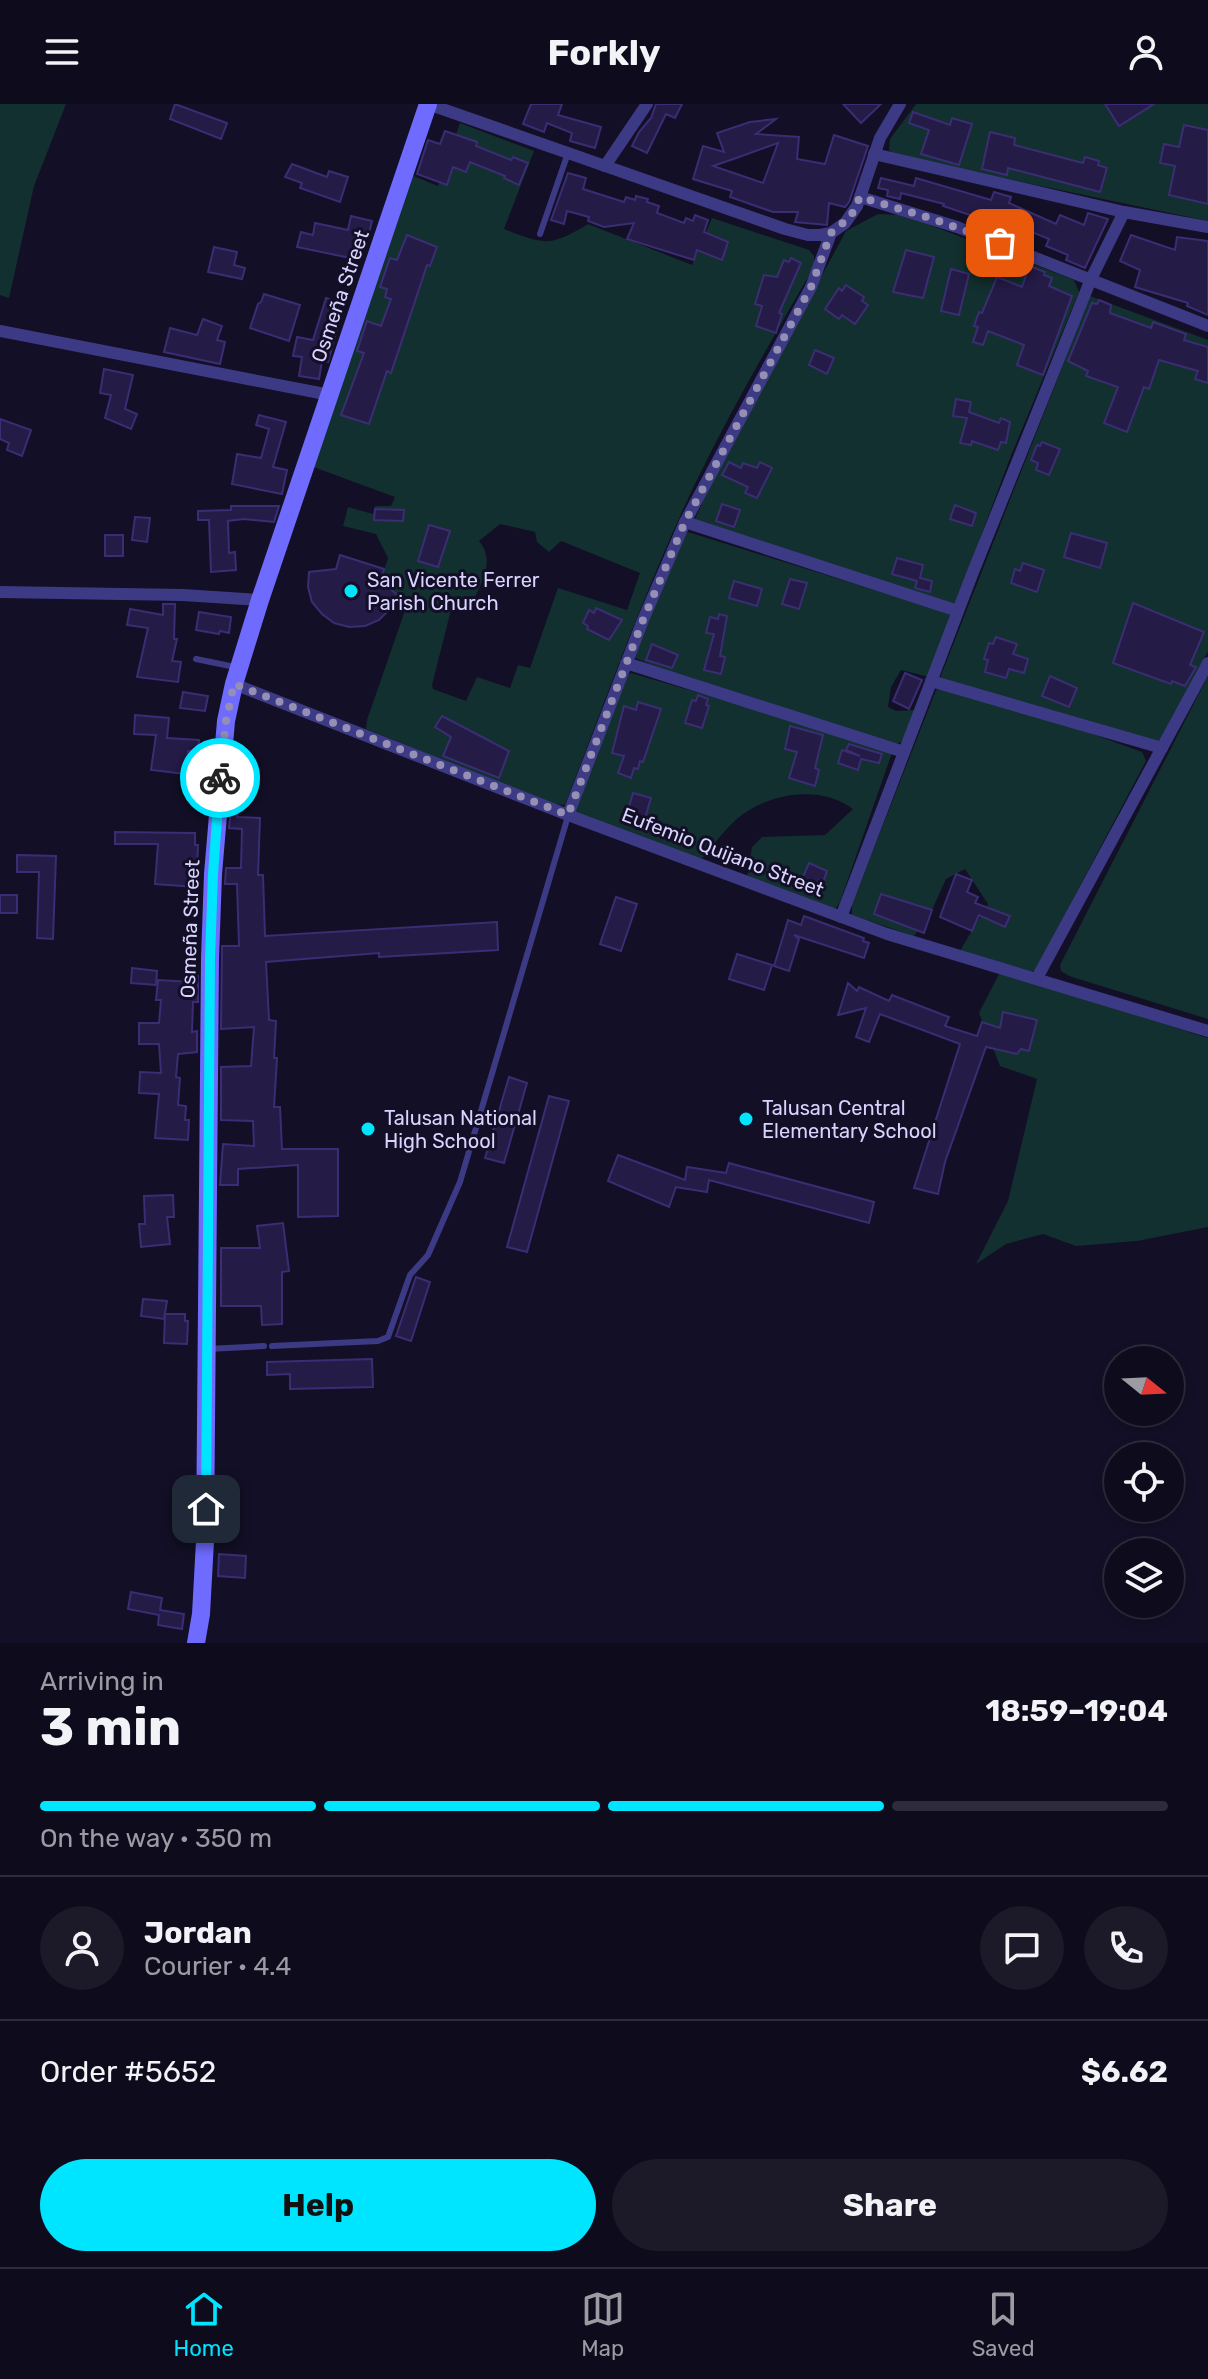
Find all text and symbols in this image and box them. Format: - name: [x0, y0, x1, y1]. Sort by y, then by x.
- icon: menu: [40, 30, 84, 74]
- icon: person: [1124, 30, 1168, 74]
- text: Forkly: [547, 31, 661, 74]
- pin: [966, 209, 1034, 277]
- icon: bag: [978, 221, 1022, 265]
- street label: Osmeña Street: [306, 226, 374, 365]
- place label: San Vicente Ferrer Parish Church: [367, 568, 540, 615]
- marker: San Vicente Ferrer Parish Church: [342, 582, 360, 600]
- courier: [180, 738, 260, 818]
- icon: bike: [198, 756, 242, 800]
- street label: Eufemio Quijano Street: [619, 802, 828, 902]
- street label: Osmeña Street: [176, 859, 204, 999]
- place label: Talusan Central Elementary School: [762, 1096, 937, 1143]
- place label: Talusan National High School: [384, 1106, 537, 1153]
- marker: Talusan Central Elementary School: [737, 1110, 755, 1128]
- marker: Talusan National High School: [359, 1120, 377, 1138]
- north arrow: [1104, 1346, 1184, 1426]
- map controls: [1104, 1346, 1184, 1618]
- button: locate: [1104, 1442, 1184, 1522]
- pin: [172, 1475, 240, 1543]
- icon: home: [184, 1487, 228, 1531]
- button: layers: [1104, 1538, 1184, 1618]
- text: Arriving in: [40, 1666, 164, 1697]
- text: 18:59–19:04: [986, 1693, 1168, 1729]
- text: 3 min: [40, 1696, 181, 1758]
- text: On the way · 350 m: [40, 1823, 272, 1854]
- button: person: [40, 1906, 124, 1990]
- button: chat: [980, 1906, 1064, 1990]
- button: phone: [1084, 1906, 1168, 1990]
- text: Jordan: [144, 1915, 252, 1951]
- text: Courier · 4.4: [144, 1951, 291, 1982]
- text: Order #5652: [40, 2054, 216, 2090]
- text: $6.62: [1081, 2054, 1168, 2090]
- button: Help: [40, 2159, 596, 2251]
- button: Share: [612, 2159, 1168, 2251]
- tab: Home: [173, 2287, 234, 2362]
- tab: Map: [581, 2287, 625, 2362]
- tab: Saved: [972, 2287, 1034, 2362]

